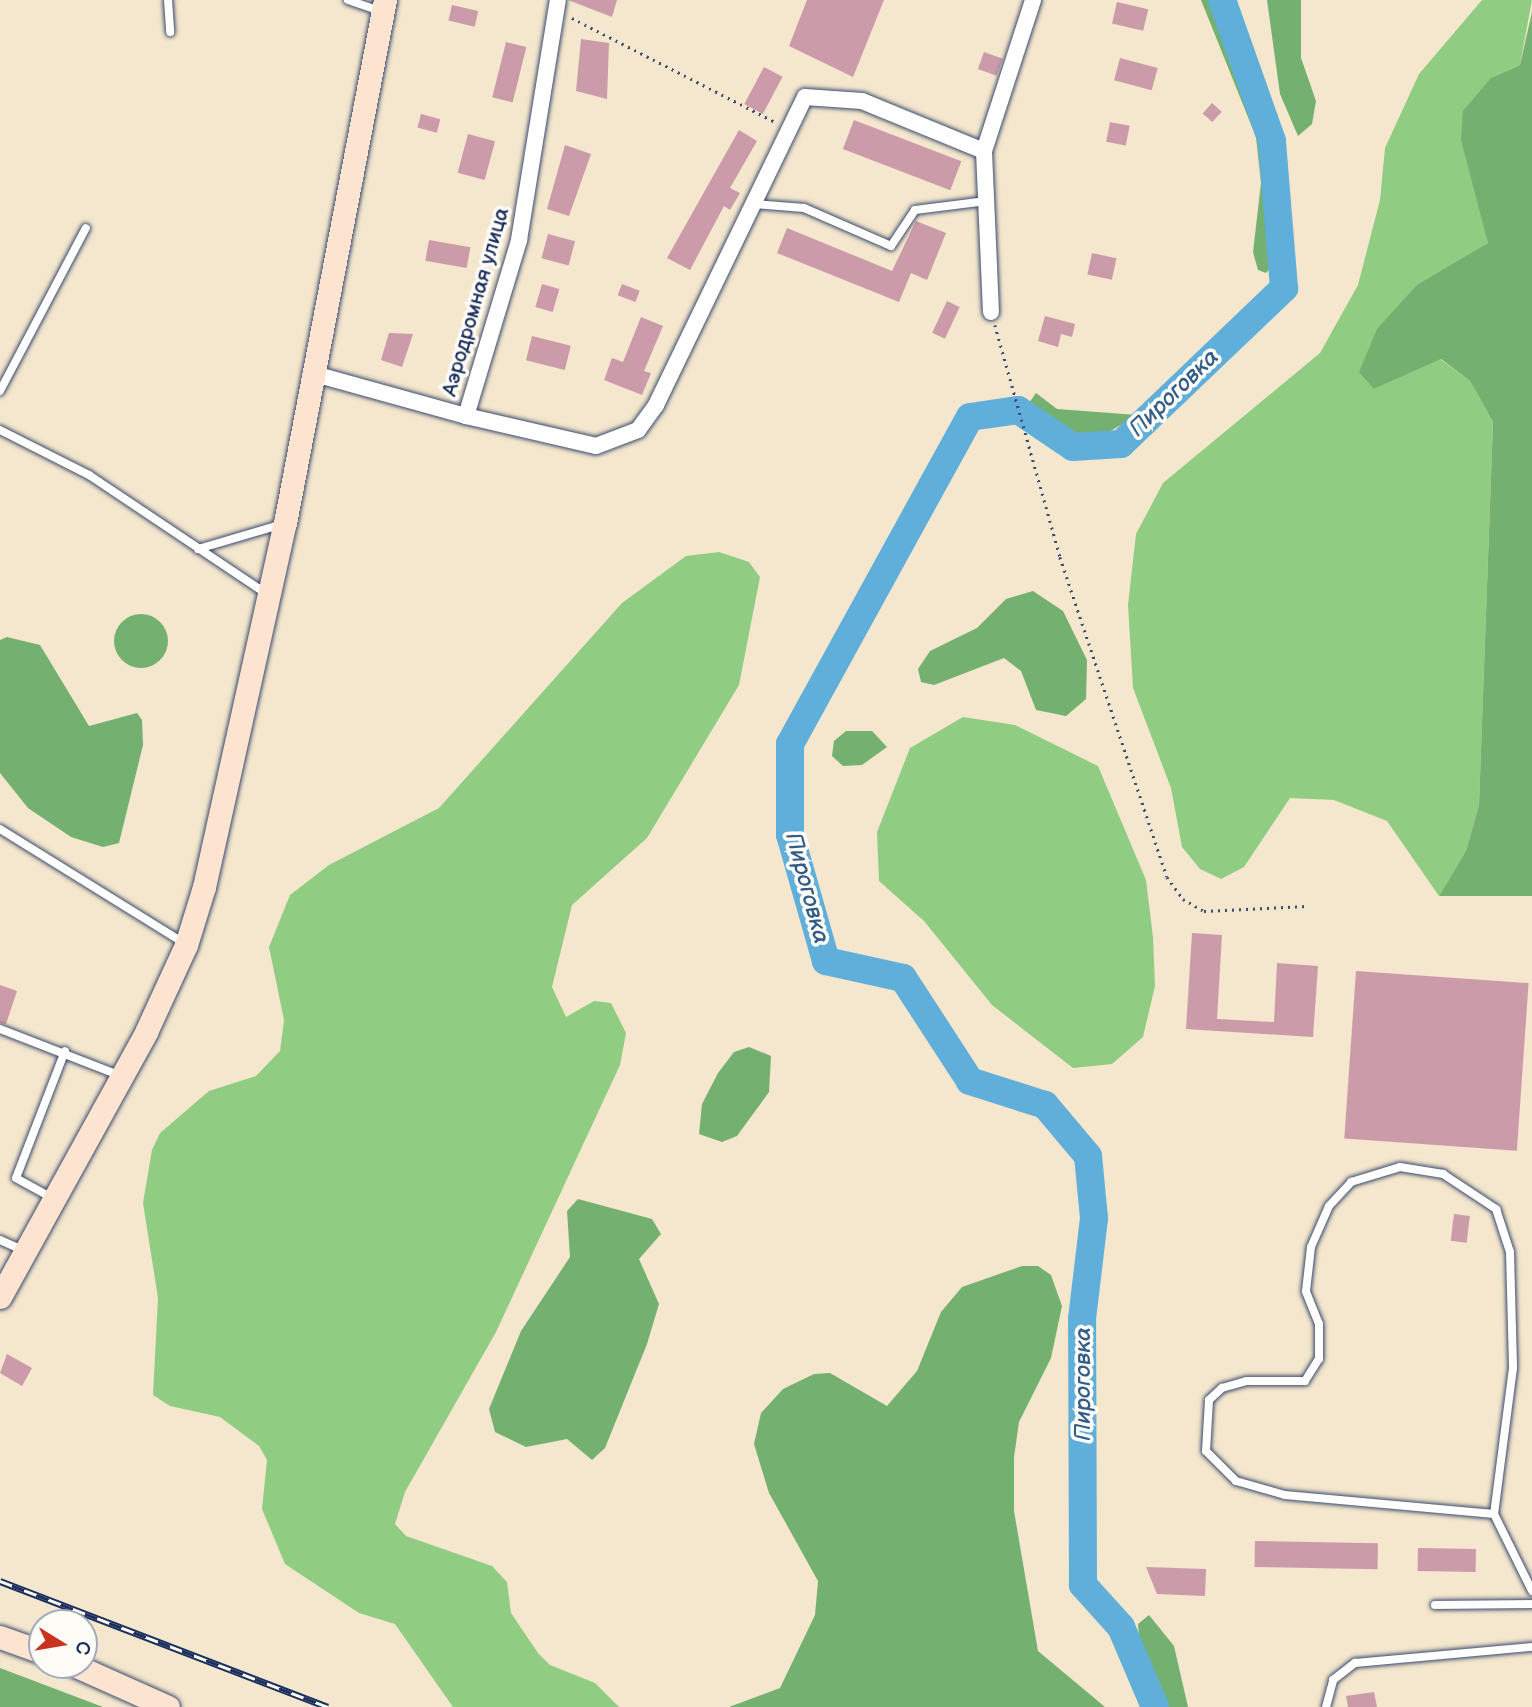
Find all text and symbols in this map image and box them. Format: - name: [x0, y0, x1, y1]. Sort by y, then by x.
- street label: Аэродромная улица: [437, 205, 515, 399]
- water label: Пироговка: [1123, 343, 1225, 443]
- water label: Пироговка: [779, 829, 835, 947]
- water label: Пироговка: [1069, 1327, 1097, 1441]
- north arrow: [28, 1609, 98, 1679]
- text: С: [70, 1639, 95, 1656]

